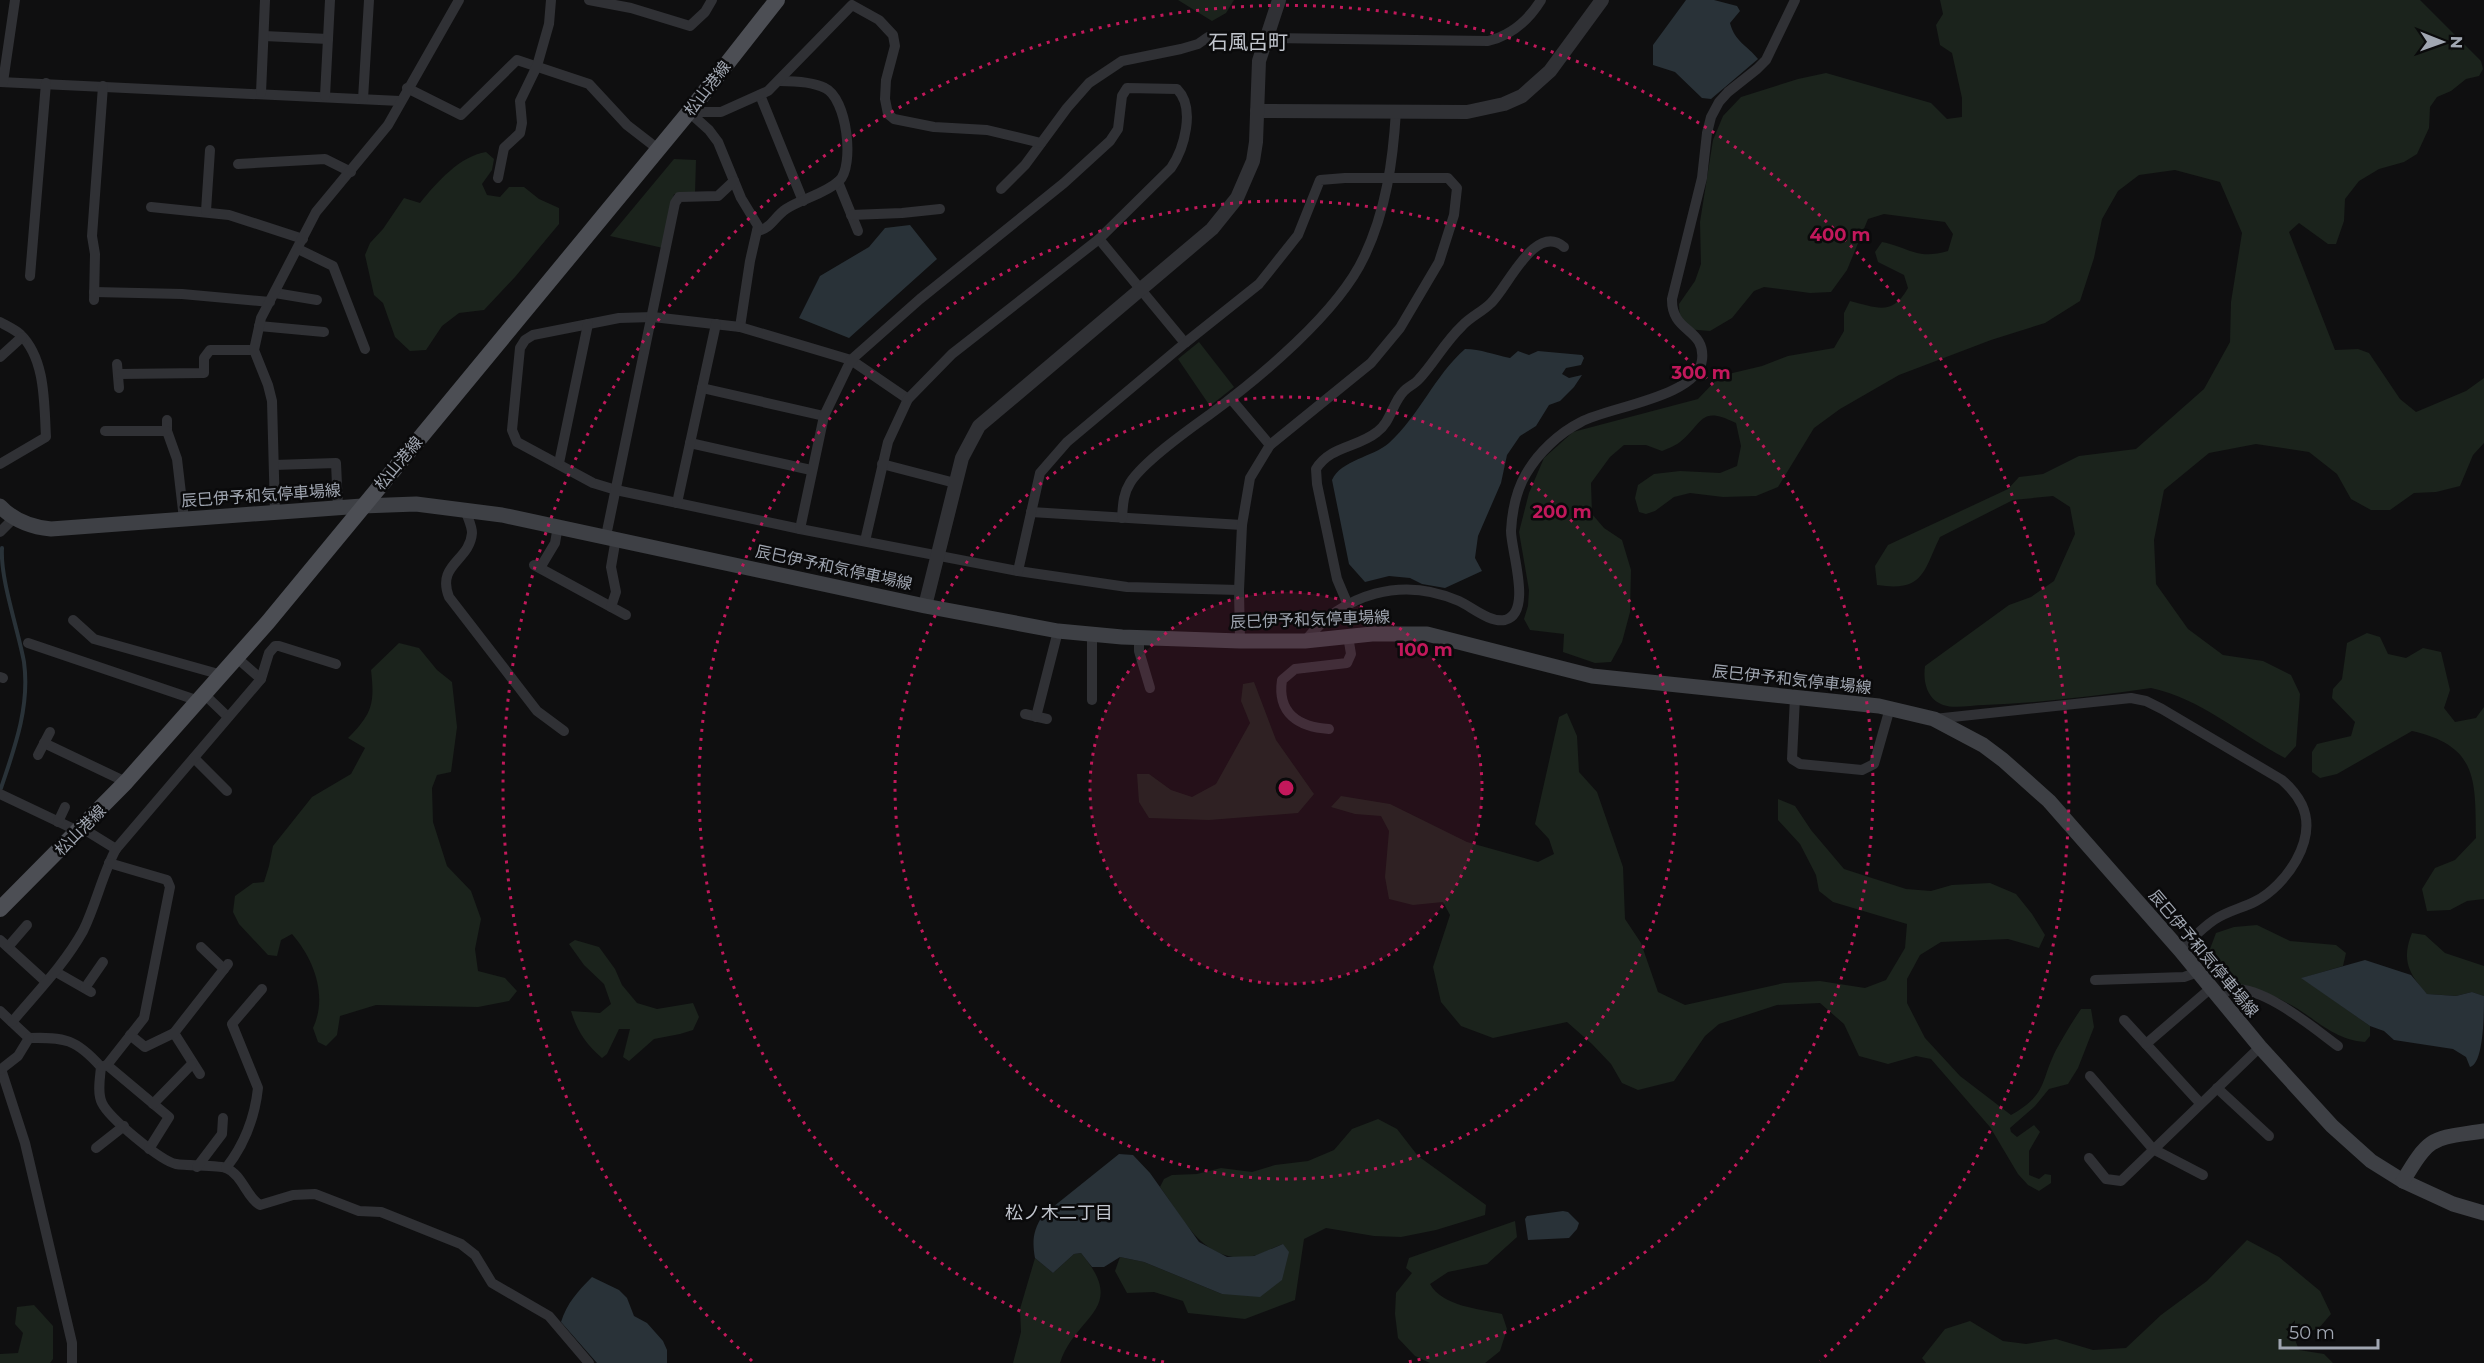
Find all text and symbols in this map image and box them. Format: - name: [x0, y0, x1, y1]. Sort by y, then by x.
- north arrow: [2412, 12, 2472, 72]
- district label: 石風呂町: [1208, 30, 1288, 54]
- text: N: [2447, 36, 2466, 49]
- street label: 松山港線: [680, 57, 735, 119]
- text: 400 m: [1810, 224, 1870, 246]
- text: 300 m: [1670, 362, 1731, 384]
- street label: 松山港線: [371, 433, 426, 494]
- street label: 辰巳伊予和気停車場線: [181, 480, 342, 511]
- text: 200 m: [1532, 501, 1592, 523]
- street label: 辰巳伊予和気停車場線: [754, 542, 914, 593]
- street label: 辰巳伊予和気停車場線: [1230, 607, 1390, 632]
- text: 100 m: [1397, 639, 1453, 661]
- street label: 辰巳伊予和気停車場線: [1711, 662, 1873, 697]
- centre of rings: [1276, 778, 1296, 798]
- street label: 松山港線: [51, 801, 110, 860]
- street label: 辰巳伊予和気停車場線: [2145, 886, 2262, 1021]
- district label: 松ノ木二丁目: [1005, 1202, 1113, 1224]
- scale bar: [2280, 1312, 2378, 1350]
- text: 50 m: [2289, 1322, 2335, 1344]

